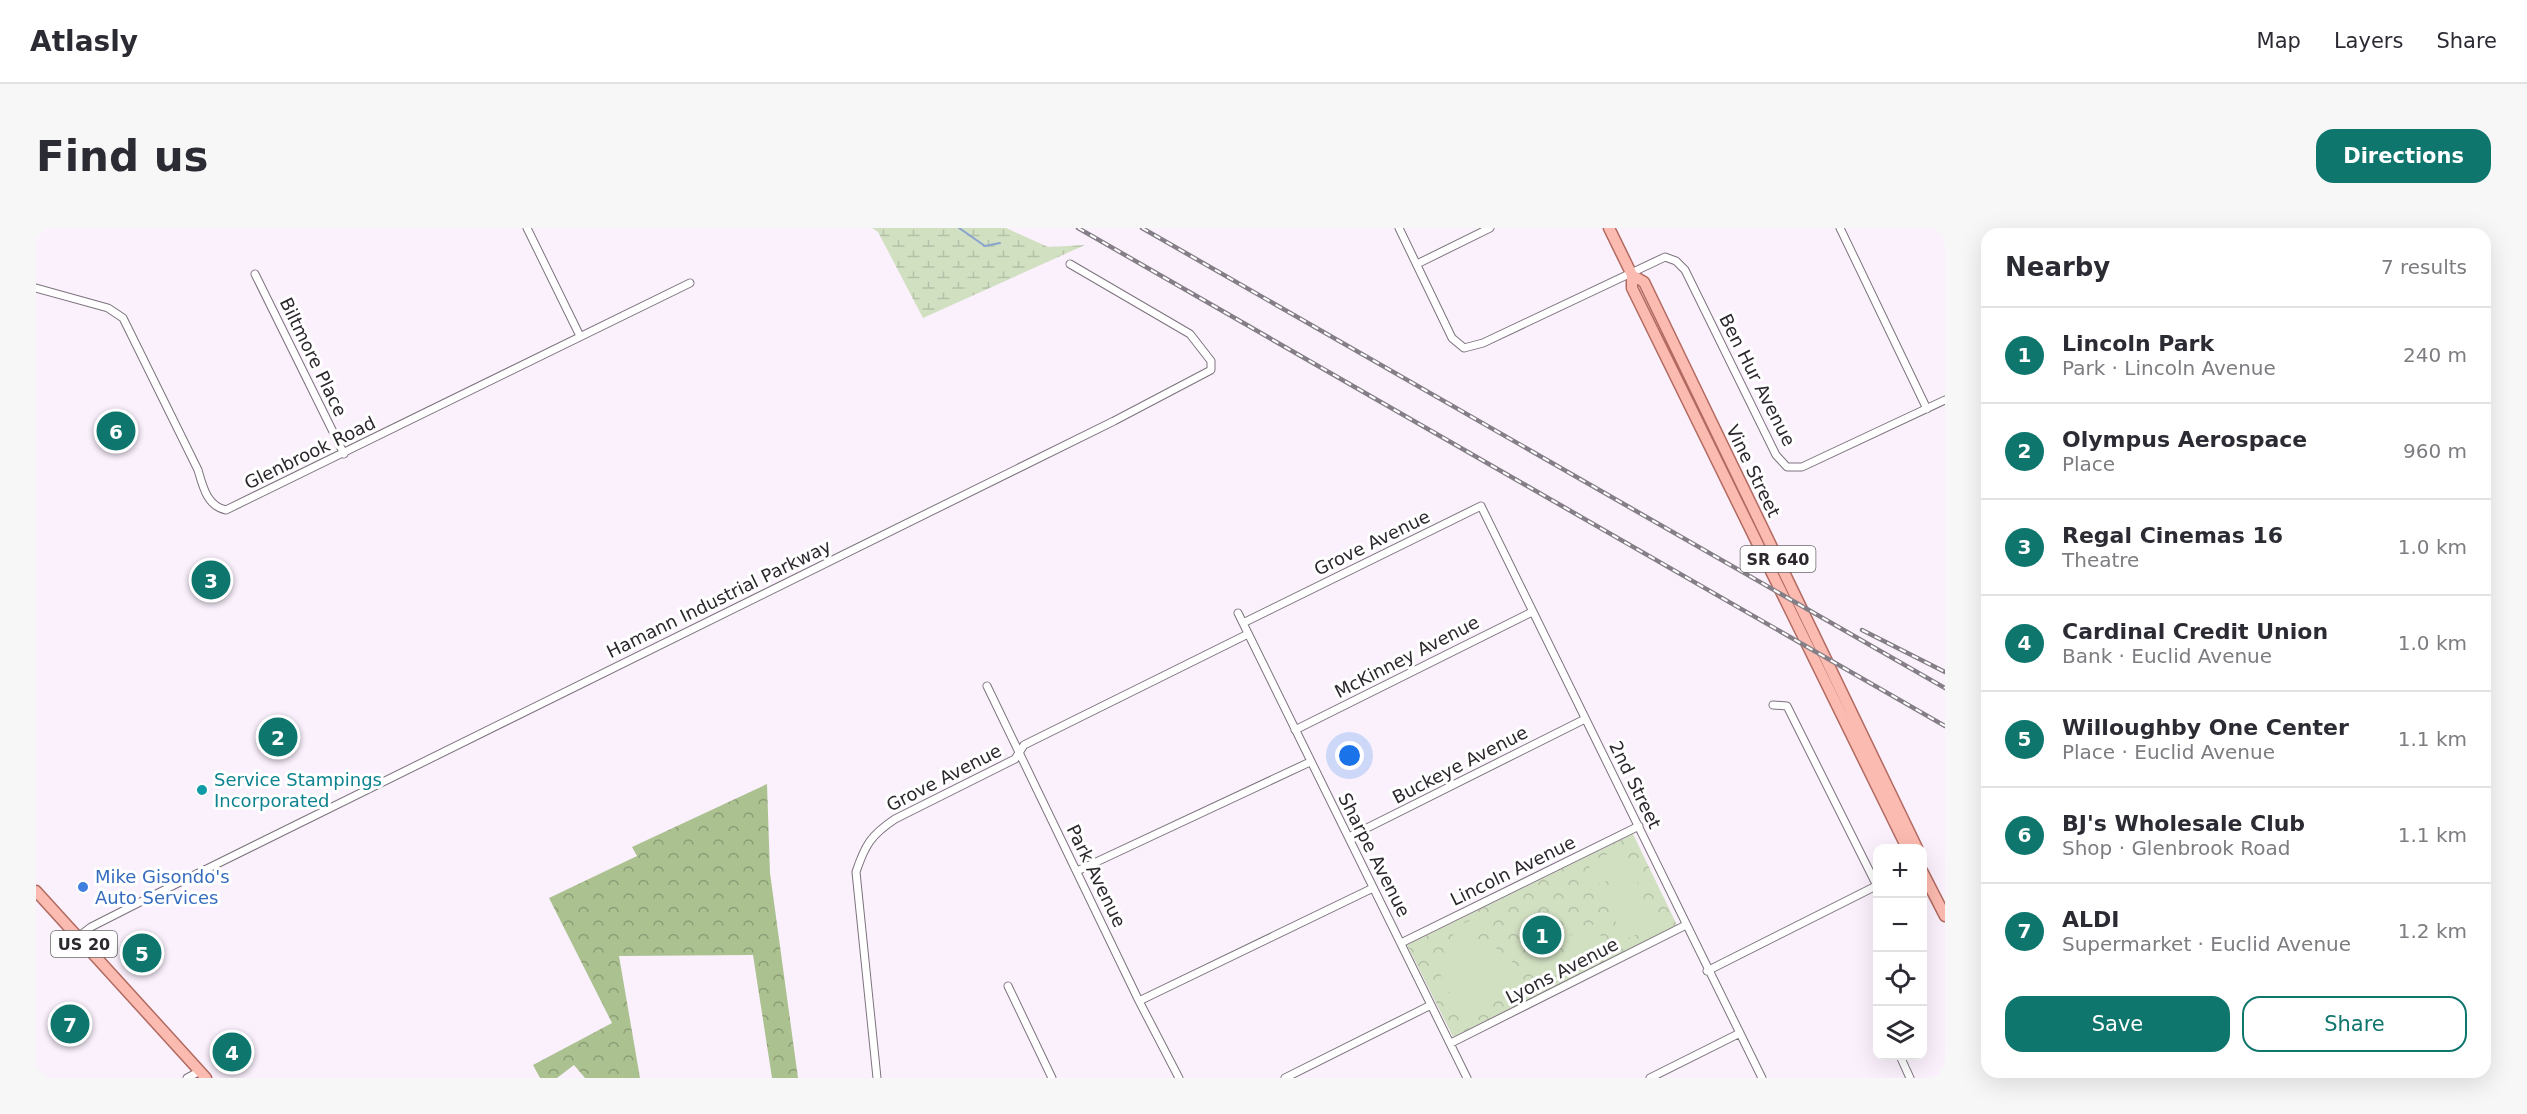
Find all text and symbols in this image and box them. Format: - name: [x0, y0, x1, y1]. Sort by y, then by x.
- text: Atlasly: [30, 25, 138, 58]
- text: Map: [2257, 29, 2301, 53]
- text: Layers: [2334, 29, 2403, 53]
- text: Share: [2436, 29, 2497, 53]
- button: Directions: [2316, 129, 2491, 183]
- text: Find us: [36, 132, 209, 181]
- text: Nearby: [2005, 252, 2110, 282]
- text: 7 results: [2381, 255, 2467, 279]
- street label: Biltmore Place: [276, 294, 351, 420]
- street label: Ben Hur Avenue: [1715, 310, 1800, 449]
- text: Lincoln Park: [2062, 331, 2214, 356]
- text: 1: [2018, 343, 2031, 367]
- text: 240 m: [2403, 343, 2467, 367]
- text: Park · Lincoln Avenue: [2062, 356, 2276, 380]
- pin: 6: [96, 408, 136, 454]
- street label: Glenbrook Road: [241, 412, 379, 493]
- street label: Vine Street: [1722, 421, 1785, 520]
- text: Olympus Aerospace: [2062, 427, 2307, 452]
- text: 2: [2018, 439, 2031, 463]
- text: 960 m: [2403, 439, 2467, 463]
- text: Place: [2062, 452, 2115, 476]
- street label: Grove Avenue: [1310, 505, 1433, 580]
- text: Regal Cinemas 16: [2062, 523, 2283, 548]
- street label: Hamann Industrial Parkway: [603, 535, 835, 662]
- text: 3: [2018, 535, 2031, 559]
- text: 1.0 km: [2398, 535, 2467, 559]
- road number: SR 640: [1740, 546, 1816, 572]
- text: Theatre: [2062, 548, 2139, 572]
- pin: 3: [192, 558, 231, 602]
- street label: McKinney Avenue: [1331, 611, 1483, 702]
- text: Cardinal Credit Union: [2062, 619, 2328, 644]
- text: 4: [2018, 631, 2031, 655]
- text: 1.0 km: [2398, 631, 2467, 655]
- text: Bank · Euclid Avenue: [2062, 644, 2272, 668]
- pin: 2: [258, 714, 298, 760]
- text: Willoughby One Center: [2062, 715, 2349, 740]
- street label: Buckeye Avenue: [1389, 721, 1531, 808]
- text: 5: [2018, 727, 2031, 751]
- text: 1.1 km: [2398, 727, 2467, 751]
- street label: 2nd Street: [1605, 738, 1666, 832]
- street label: Grove Avenue: [883, 740, 1005, 816]
- text: Place · Euclid Avenue: [2062, 740, 2275, 764]
- your location: [1335, 741, 1364, 770]
- place label: Service Stampings Incorporated: [214, 769, 382, 811]
- marker: Service Stampings Incorporated: [195, 783, 209, 797]
- street label: Sharpe Avenue: [1334, 789, 1415, 920]
- text: BJ's Wholesale Club: [2062, 811, 2305, 836]
- street label: Park Avenue: [1063, 821, 1130, 930]
- text: 6: [2018, 823, 2031, 847]
- text: 1.1 km: [2398, 823, 2467, 847]
- street label: Lincoln Avenue: [1447, 831, 1579, 910]
- text: Shop · Glenbrook Road: [2062, 836, 2291, 860]
- map controls: [1873, 844, 1927, 1060]
- button: +: [1873, 844, 1927, 898]
- place label: Mike Gisondo's Auto Services: [95, 866, 230, 908]
- marker: Mike Gisondo's Auto Services: [76, 880, 90, 894]
- button: −: [1873, 898, 1927, 952]
- text: ALDI: [2062, 907, 2120, 932]
- pin: 1: [1522, 912, 1562, 958]
- text: 7: [2018, 919, 2031, 943]
- text: 1.2 km: [2398, 919, 2467, 943]
- pin: 5: [122, 930, 162, 976]
- road number: US 20: [51, 931, 117, 957]
- text: Supermarket · Euclid Avenue: [2062, 932, 2351, 956]
- street label: Lyons Avenue: [1502, 933, 1622, 1008]
- button: locate: [1873, 952, 1927, 1006]
- button: Save: [2005, 996, 2230, 1052]
- button: Share: [2242, 996, 2467, 1052]
- pin: 7: [51, 1002, 90, 1046]
- button: layers: [1873, 1006, 1927, 1060]
- pin: 4: [212, 1030, 252, 1074]

